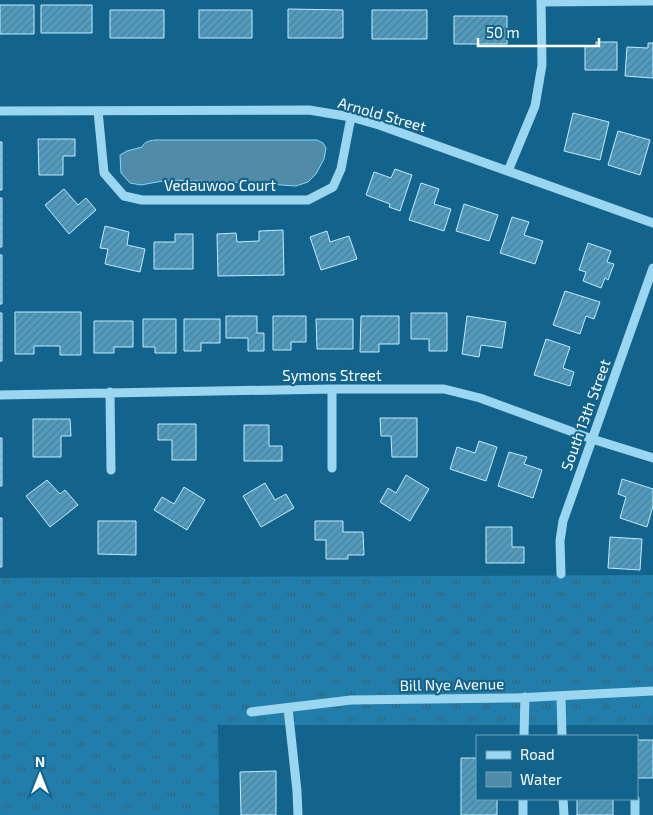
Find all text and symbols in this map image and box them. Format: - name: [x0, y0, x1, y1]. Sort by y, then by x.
- scale bar: [478, 15, 599, 47]
- text: 50 m: [486, 23, 520, 41]
- street label: Arnold Street: [336, 93, 429, 135]
- street label: Vedauwoo Court: [164, 176, 276, 194]
- street label: South 13th Street: [557, 356, 614, 473]
- street label: Symons Street: [282, 366, 382, 384]
- street label: Bill Nye Avenue: [400, 674, 504, 694]
- legend: [476, 735, 638, 800]
- text: Road: [520, 745, 555, 763]
- north arrow: [15, 750, 65, 800]
- text: N: [35, 753, 45, 770]
- text: Water: [520, 770, 562, 788]

